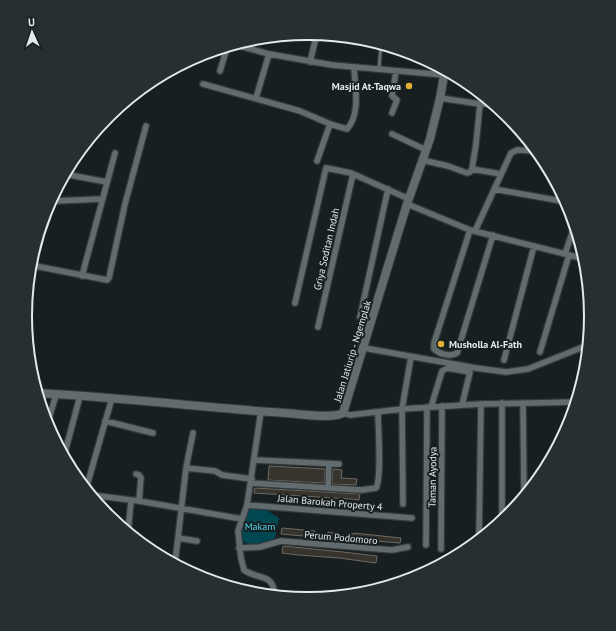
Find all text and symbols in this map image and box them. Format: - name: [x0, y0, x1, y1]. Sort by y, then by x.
- north arrow: [12, 12, 52, 52]
- text: U: [28, 15, 35, 29]
- place label: Masjid At-Taqwa: [332, 80, 401, 93]
- marker: Masjid At-Taqwa: [404, 81, 414, 91]
- street label: Griya Soditan Indah: [311, 207, 342, 291]
- street label: Jalan Jatiurip - Ngemplak: [331, 299, 374, 404]
- place label: Musholla Al-Fath: [449, 338, 522, 351]
- marker: Musholla Al-Fath: [436, 339, 446, 349]
- street label: Taman Ayodya: [425, 446, 440, 508]
- street label: Jalan Barokah Property 4: [276, 491, 384, 514]
- park label: Makam: [245, 520, 275, 533]
- street label: Perum Podomoro: [304, 528, 378, 547]

